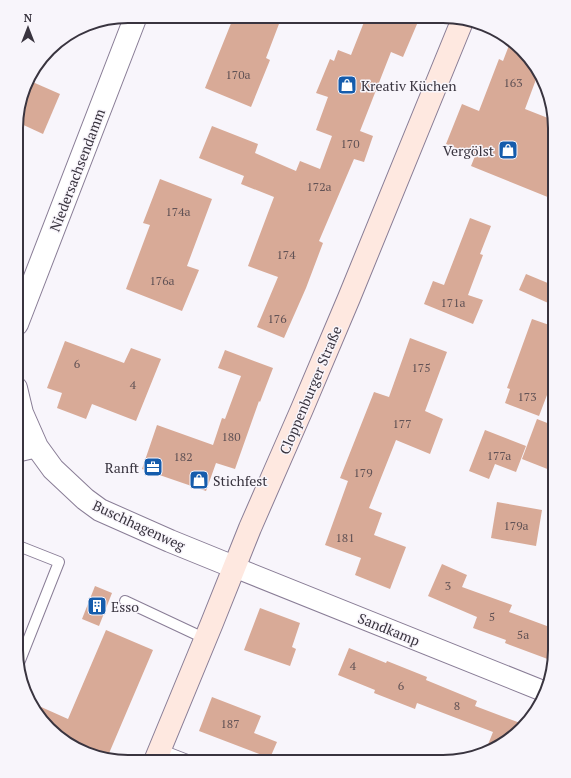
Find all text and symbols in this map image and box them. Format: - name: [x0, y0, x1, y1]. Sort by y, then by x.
- north arrow: [8, 8, 48, 48]
- text: N: [24, 11, 33, 25]
- house number: 170a: [225, 67, 251, 82]
- shop icon: Kreativ Küchen: [336, 74, 358, 96]
- house number: 163: [503, 75, 523, 90]
- place label: Kreativ Küchen: [361, 76, 457, 95]
- street label: Niedersachsendamm: [45, 106, 109, 234]
- house number: 170: [340, 136, 360, 151]
- shop icon: Vergölst: [497, 139, 519, 161]
- place label: Vergölst: [443, 141, 495, 160]
- house number: 172a: [306, 179, 332, 194]
- house number: 174a: [165, 204, 191, 219]
- house number: 174: [276, 247, 296, 262]
- house number: 176a: [149, 273, 175, 288]
- house number: 171a: [440, 295, 466, 310]
- house number: 176: [267, 311, 287, 326]
- street label: Cloppenburger Straße: [274, 323, 346, 457]
- house number: 6: [74, 356, 81, 371]
- house number: 175: [411, 360, 431, 375]
- house number: 4: [130, 377, 137, 392]
- house number: 173: [517, 389, 537, 404]
- house number: 177: [392, 416, 412, 431]
- house number: 180: [221, 429, 241, 444]
- house number: 177a: [487, 448, 511, 463]
- house number: 182: [173, 449, 193, 464]
- office icon: Ranft: [142, 456, 164, 478]
- place label: Ranft: [105, 458, 140, 477]
- house number: 179: [353, 465, 373, 480]
- shop icon: Stichfest: [188, 469, 210, 491]
- place label: Stichfest: [213, 471, 268, 490]
- street label: Buschhagenweg: [90, 495, 189, 555]
- house number: 179a: [503, 518, 529, 533]
- house number: 181: [335, 530, 355, 545]
- house number: 3: [445, 578, 451, 593]
- building icon: Esso: [86, 595, 108, 617]
- place label: Esso: [111, 597, 139, 616]
- street label: Sandkamp: [355, 608, 423, 650]
- house number: 5: [489, 609, 495, 624]
- house number: 5a: [517, 627, 529, 642]
- house number: 4: [350, 658, 357, 673]
- house number: 6: [398, 678, 405, 693]
- house number: 8: [454, 698, 460, 713]
- house number: 187: [220, 716, 240, 731]

